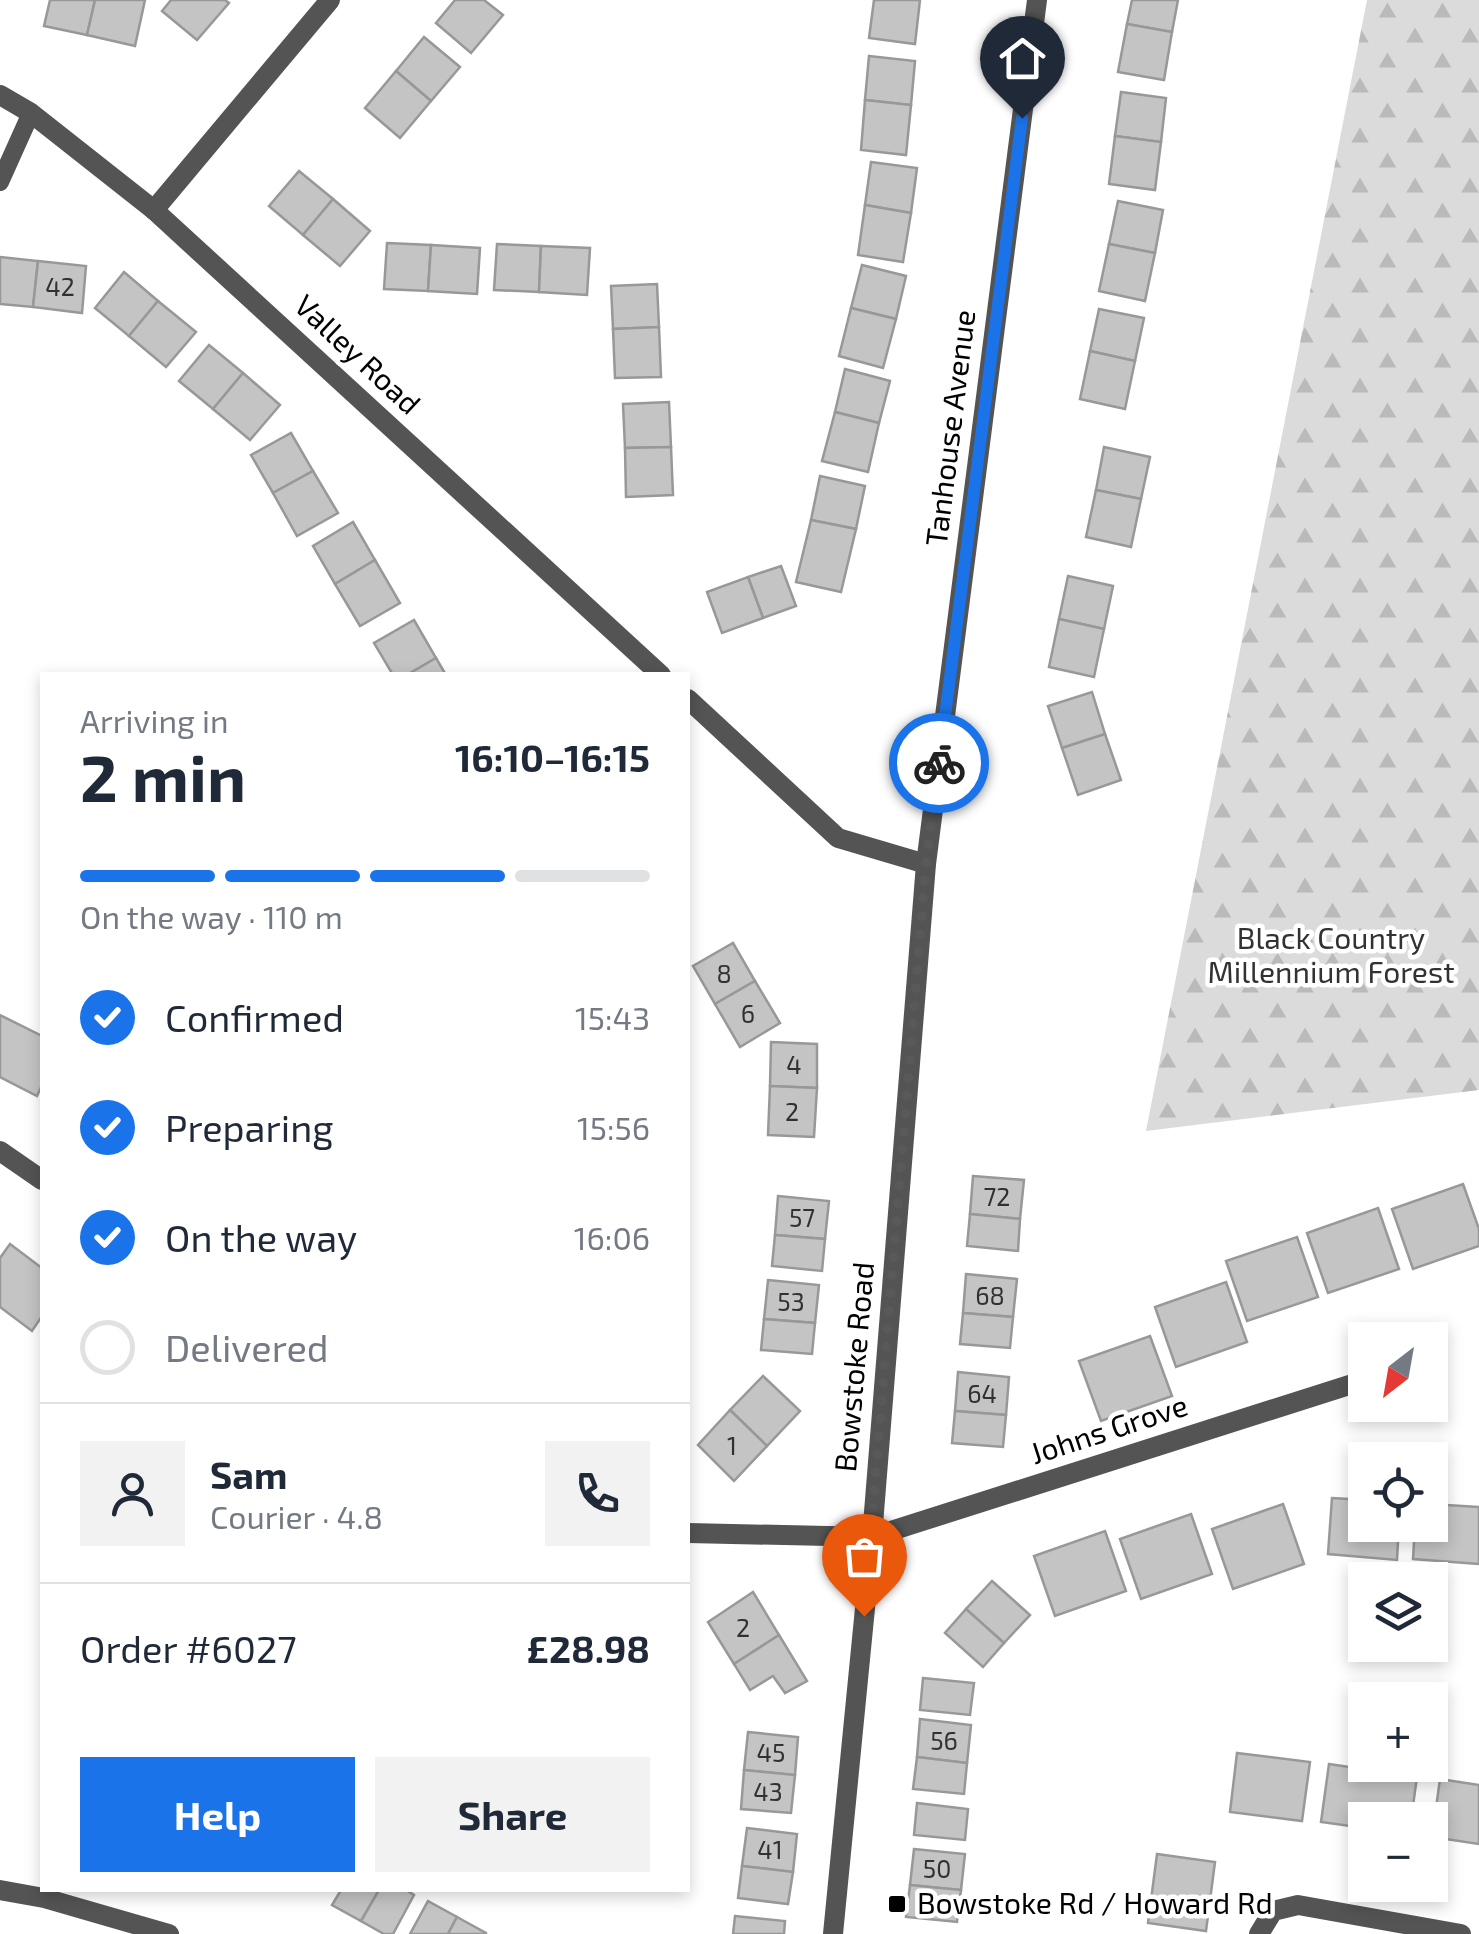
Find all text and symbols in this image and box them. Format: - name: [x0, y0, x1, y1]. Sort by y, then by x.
- pin: [980, 16, 1065, 119]
- icon: home: [995, 31, 1050, 86]
- house number: 42: [45, 271, 75, 301]
- street label: Valley Road: [288, 286, 429, 421]
- street label: Tanhouse Avenue: [917, 307, 981, 548]
- text: Arriving in: [80, 701, 229, 739]
- courier: [889, 713, 989, 813]
- text: 16:10–16:15: [455, 734, 650, 780]
- icon: bike: [912, 736, 967, 791]
- text: 2 min: [80, 737, 246, 815]
- text: On the way · 110 m: [80, 897, 343, 935]
- park label: Black Country Millennium Forest: [1207, 919, 1455, 989]
- house number: 8: [716, 958, 732, 988]
- icon: check: [80, 990, 135, 1045]
- text: Confirmed: [165, 994, 344, 1040]
- text: 15:43: [575, 998, 650, 1036]
- house number: 6: [741, 998, 755, 1028]
- house number: 4: [786, 1049, 802, 1079]
- house number: 2: [785, 1096, 799, 1126]
- icon: check: [80, 1100, 135, 1155]
- text: Preparing: [165, 1104, 333, 1150]
- text: 15:56: [577, 1108, 650, 1146]
- house number: 72: [984, 1181, 1010, 1211]
- house number: 57: [789, 1202, 815, 1232]
- icon: check: [80, 1210, 135, 1265]
- text: On the way: [165, 1214, 357, 1260]
- text: 16:06: [574, 1218, 650, 1256]
- street label: Bowstoke Road: [826, 1260, 880, 1473]
- house number: 68: [975, 1280, 1005, 1310]
- house number: 53: [777, 1286, 805, 1316]
- north arrow: [1348, 1322, 1448, 1422]
- map controls: [1348, 1322, 1448, 1902]
- text: Delivered: [165, 1324, 329, 1370]
- house number: 64: [967, 1378, 997, 1408]
- street label: Johns Grove: [1025, 1386, 1192, 1470]
- house number: 1: [727, 1430, 737, 1460]
- button: person: [80, 1441, 185, 1546]
- button: phone: [545, 1441, 650, 1546]
- button: locate: [1348, 1442, 1448, 1542]
- text: Sam: [210, 1451, 287, 1497]
- text: Courier · 4.8: [210, 1497, 383, 1535]
- pin: [822, 1514, 907, 1617]
- icon: bag: [837, 1529, 892, 1584]
- button: layers: [1348, 1562, 1448, 1662]
- house number: 2: [736, 1612, 750, 1642]
- text: Order #6027: [80, 1625, 297, 1671]
- text: £28.98: [527, 1625, 650, 1671]
- button: +: [1348, 1682, 1448, 1782]
- house number: 56: [930, 1725, 958, 1755]
- house number: 45: [757, 1737, 785, 1767]
- button: Help: [80, 1757, 355, 1872]
- button: Share: [375, 1757, 650, 1872]
- house number: 43: [753, 1776, 783, 1806]
- button: −: [1348, 1802, 1448, 1902]
- house number: 41: [757, 1834, 783, 1864]
- house number: 50: [923, 1853, 951, 1883]
- place label: Bowstoke Rd / Howard Rd: [917, 1884, 1273, 1920]
- marker: Bowstoke Rd / Howard Rd: [886, 1893, 908, 1915]

